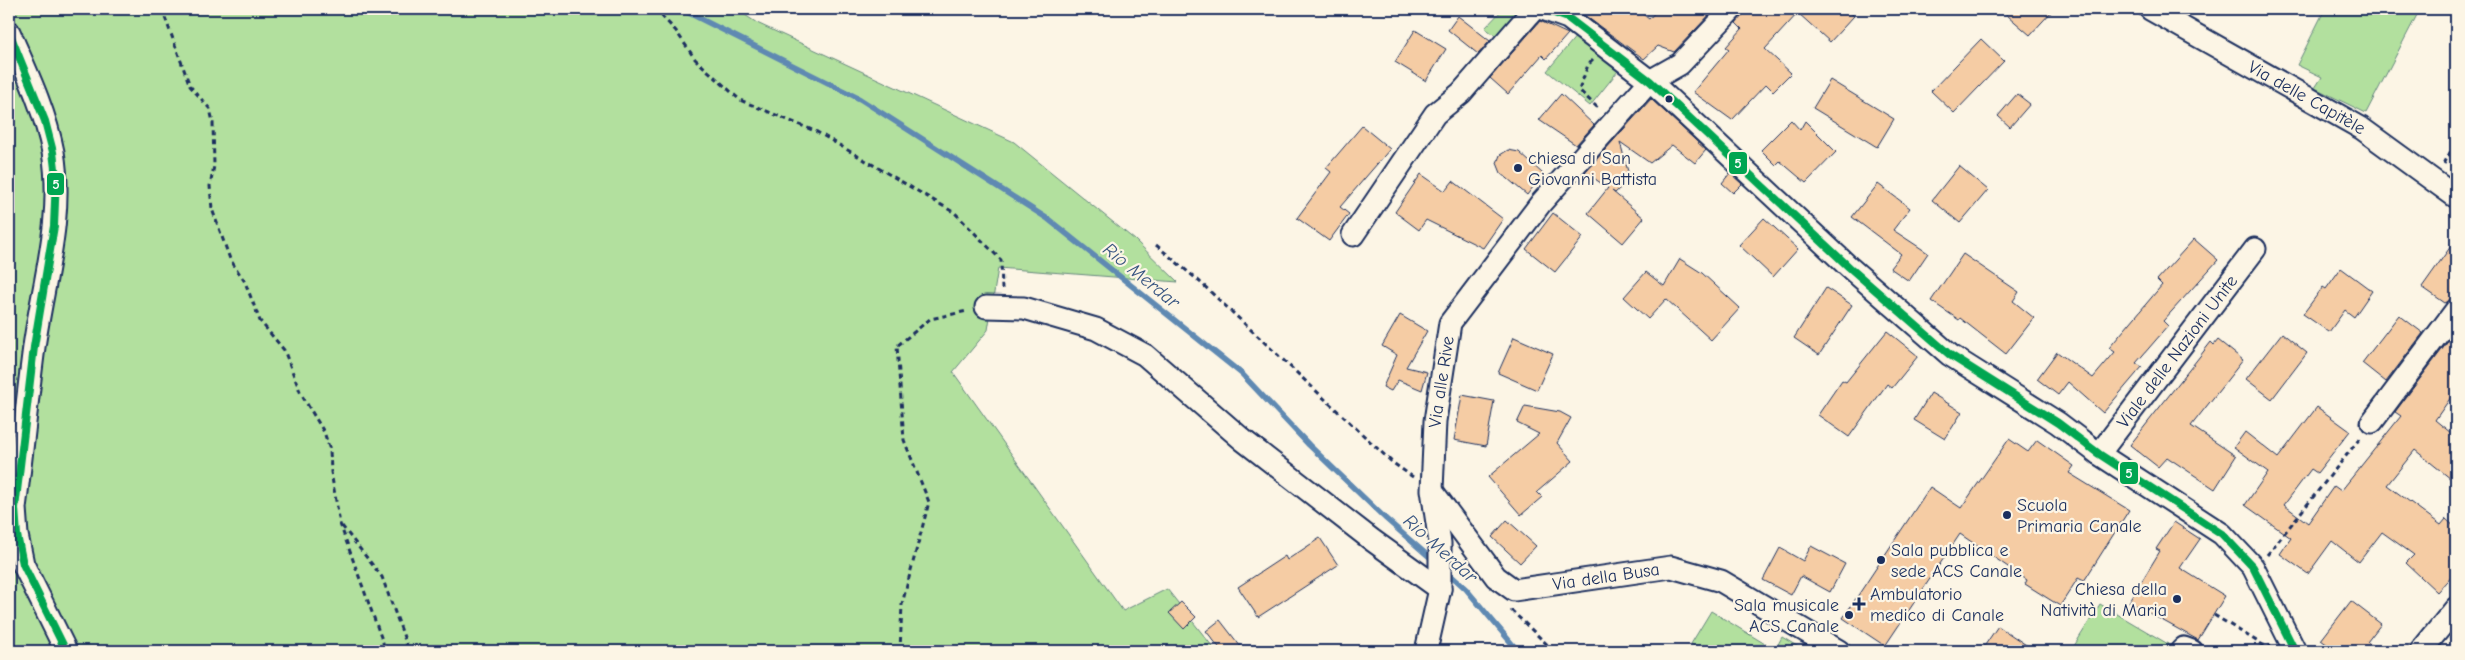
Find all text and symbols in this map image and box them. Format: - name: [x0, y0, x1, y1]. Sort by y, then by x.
- street label: Via delle Capitèle: [2244, 56, 2369, 139]
- unlabelled marker: [1664, 94, 1674, 104]
- place label: chiesa di San Giovanni Battista: [1528, 148, 1657, 190]
- line badge: 5: [1728, 151, 1748, 175]
- text: 5: [1734, 155, 1742, 172]
- marker: chiesa di San Giovanni Battista: [1512, 162, 1524, 174]
- line badge: 5: [46, 172, 65, 196]
- text: 5: [52, 176, 60, 193]
- water label: Rio Merdar: [1099, 238, 1185, 314]
- street label: Viale delle Nazioni Unite: [2113, 271, 2242, 432]
- street label: Via alle Rive: [1425, 335, 1459, 428]
- line badge: 5: [2119, 461, 2139, 485]
- text: 5: [2125, 465, 2133, 482]
- place label: Scuola Primaria Canale: [2017, 495, 2142, 537]
- marker: Scuola Primaria Canale: [2001, 509, 2013, 521]
- water label: Rio Merdar: [1399, 510, 1483, 589]
- place label: Sala pubblica e sede ACS Canale: [1891, 540, 2022, 582]
- marker: Sala pubblica e sede ACS Canale: [1875, 554, 1887, 566]
- street label: Via della Busa: [1551, 559, 1661, 595]
- place label: Chiesa della Natività di Maria: [2041, 579, 2167, 621]
- place label: Ambulatorio medico di Canale: [1870, 584, 2004, 626]
- marker: Chiesa della Natività di Maria: [2171, 593, 2183, 605]
- place label: Sala musicale ACS Canale: [1734, 595, 1839, 637]
- marker: Ambulatorio medico di Canale: [1852, 597, 1866, 611]
- marker: Sala musicale ACS Canale: [1843, 609, 1855, 621]

